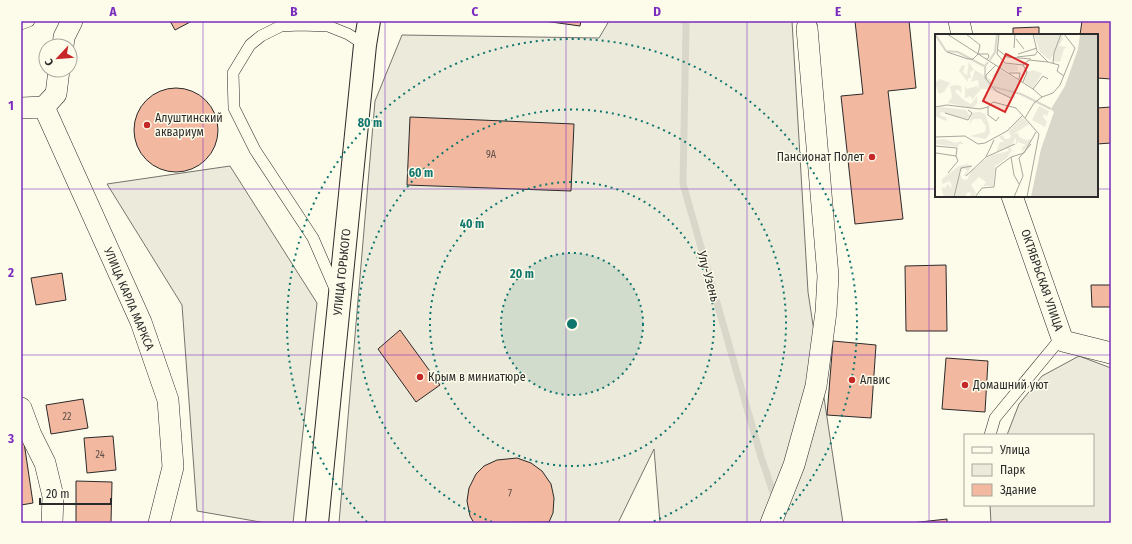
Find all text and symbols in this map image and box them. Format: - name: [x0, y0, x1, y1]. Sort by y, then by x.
- text: A: [108, 4, 117, 19]
- text: B: [290, 4, 298, 19]
- text: C: [472, 4, 479, 19]
- text: D: [653, 4, 661, 19]
- text: E: [835, 4, 841, 19]
- text: F: [1016, 4, 1022, 19]
- inset map: [935, 34, 1098, 197]
- north arrow: [38, 38, 78, 78]
- text: С: [42, 57, 57, 68]
- text: 1: [8, 98, 14, 113]
- place label: Алуштинский аквариум: [155, 111, 223, 139]
- text: 80 m: [358, 116, 382, 130]
- marker: Алуштинский аквариум: [142, 120, 152, 130]
- house number: 9А: [486, 149, 497, 161]
- place label: Пансионат Полет: [777, 150, 864, 164]
- marker: Пансионат Полет: [867, 152, 877, 162]
- text: 60 m: [409, 166, 433, 180]
- text: 40 m: [460, 217, 484, 231]
- street label: ОКТЯБРЬСКАЯ УЛИЦА: [1018, 227, 1066, 333]
- street label: УЛИЦА ГОРЬКОГО: [330, 228, 354, 317]
- street label: УЛИЦА КАРЛА МАРКСА: [101, 244, 157, 353]
- water label: Улу-Узень: [694, 249, 723, 304]
- text: 2: [7, 265, 14, 280]
- text: 20 m: [509, 267, 534, 281]
- centre of rings: [565, 317, 579, 331]
- place label: Крым в миниатюре: [428, 370, 526, 384]
- marker: Крым в миниатюре: [415, 372, 425, 382]
- place label: Алвис: [860, 373, 890, 387]
- marker: Алвис: [847, 375, 857, 385]
- place label: Домашний уют: [972, 378, 1048, 392]
- marker: Домашний уют: [960, 380, 970, 390]
- house number: 22: [63, 411, 72, 423]
- text: 3: [7, 431, 14, 446]
- legend: [964, 434, 1094, 506]
- text: Улица: [999, 443, 1030, 457]
- house number: 24: [95, 449, 105, 461]
- text: Парк: [1000, 463, 1026, 477]
- scale bar: [40, 480, 111, 506]
- text: Здание: [1000, 483, 1036, 497]
- text: 20 m: [46, 487, 70, 501]
- house number: 7: [508, 488, 512, 500]

